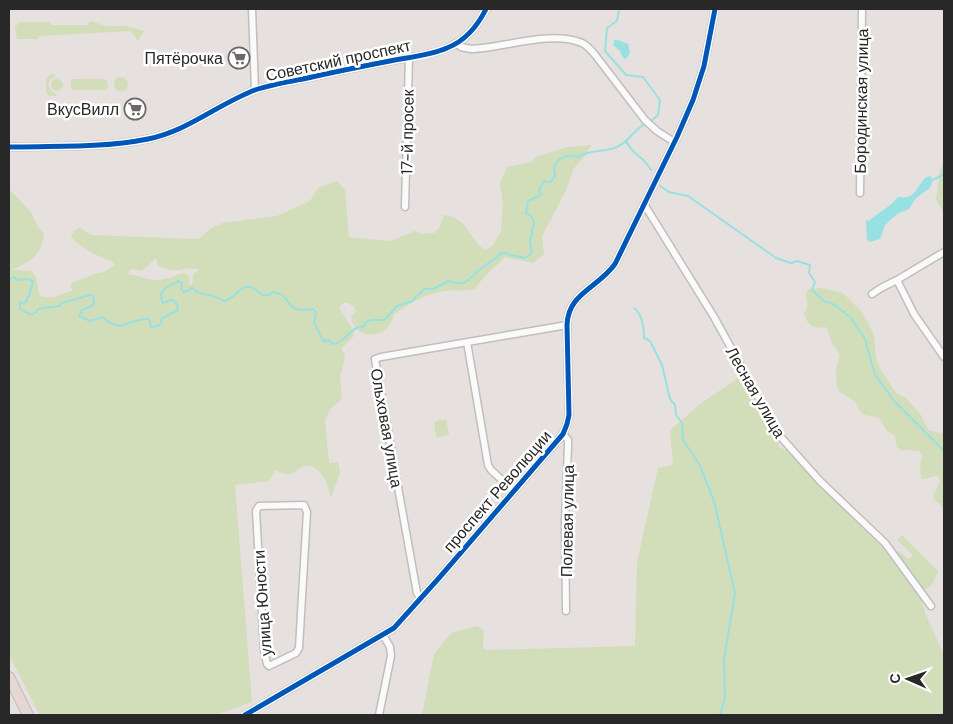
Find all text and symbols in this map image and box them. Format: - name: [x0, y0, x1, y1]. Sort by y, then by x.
- street label: Бородинская улица: [850, 28, 873, 174]
- street label: Советский проспект: [264, 35, 413, 86]
- supermarket icon: Пятёрочка: [227, 46, 251, 70]
- place label: Пятёрочка: [145, 48, 223, 69]
- street label: 17-й просек: [396, 88, 419, 175]
- supermarket icon: ВкусВилл: [123, 97, 147, 121]
- place label: ВкусВилл: [47, 99, 119, 120]
- street label: Лесная улица: [721, 343, 790, 442]
- street label: Ольховая улица: [366, 367, 407, 489]
- street label: проспект Революции: [439, 426, 556, 557]
- street label: Полевая улица: [556, 465, 579, 577]
- street label: улица Юности: [248, 549, 277, 657]
- north arrow: [883, 654, 933, 704]
- text: С: [886, 673, 904, 684]

